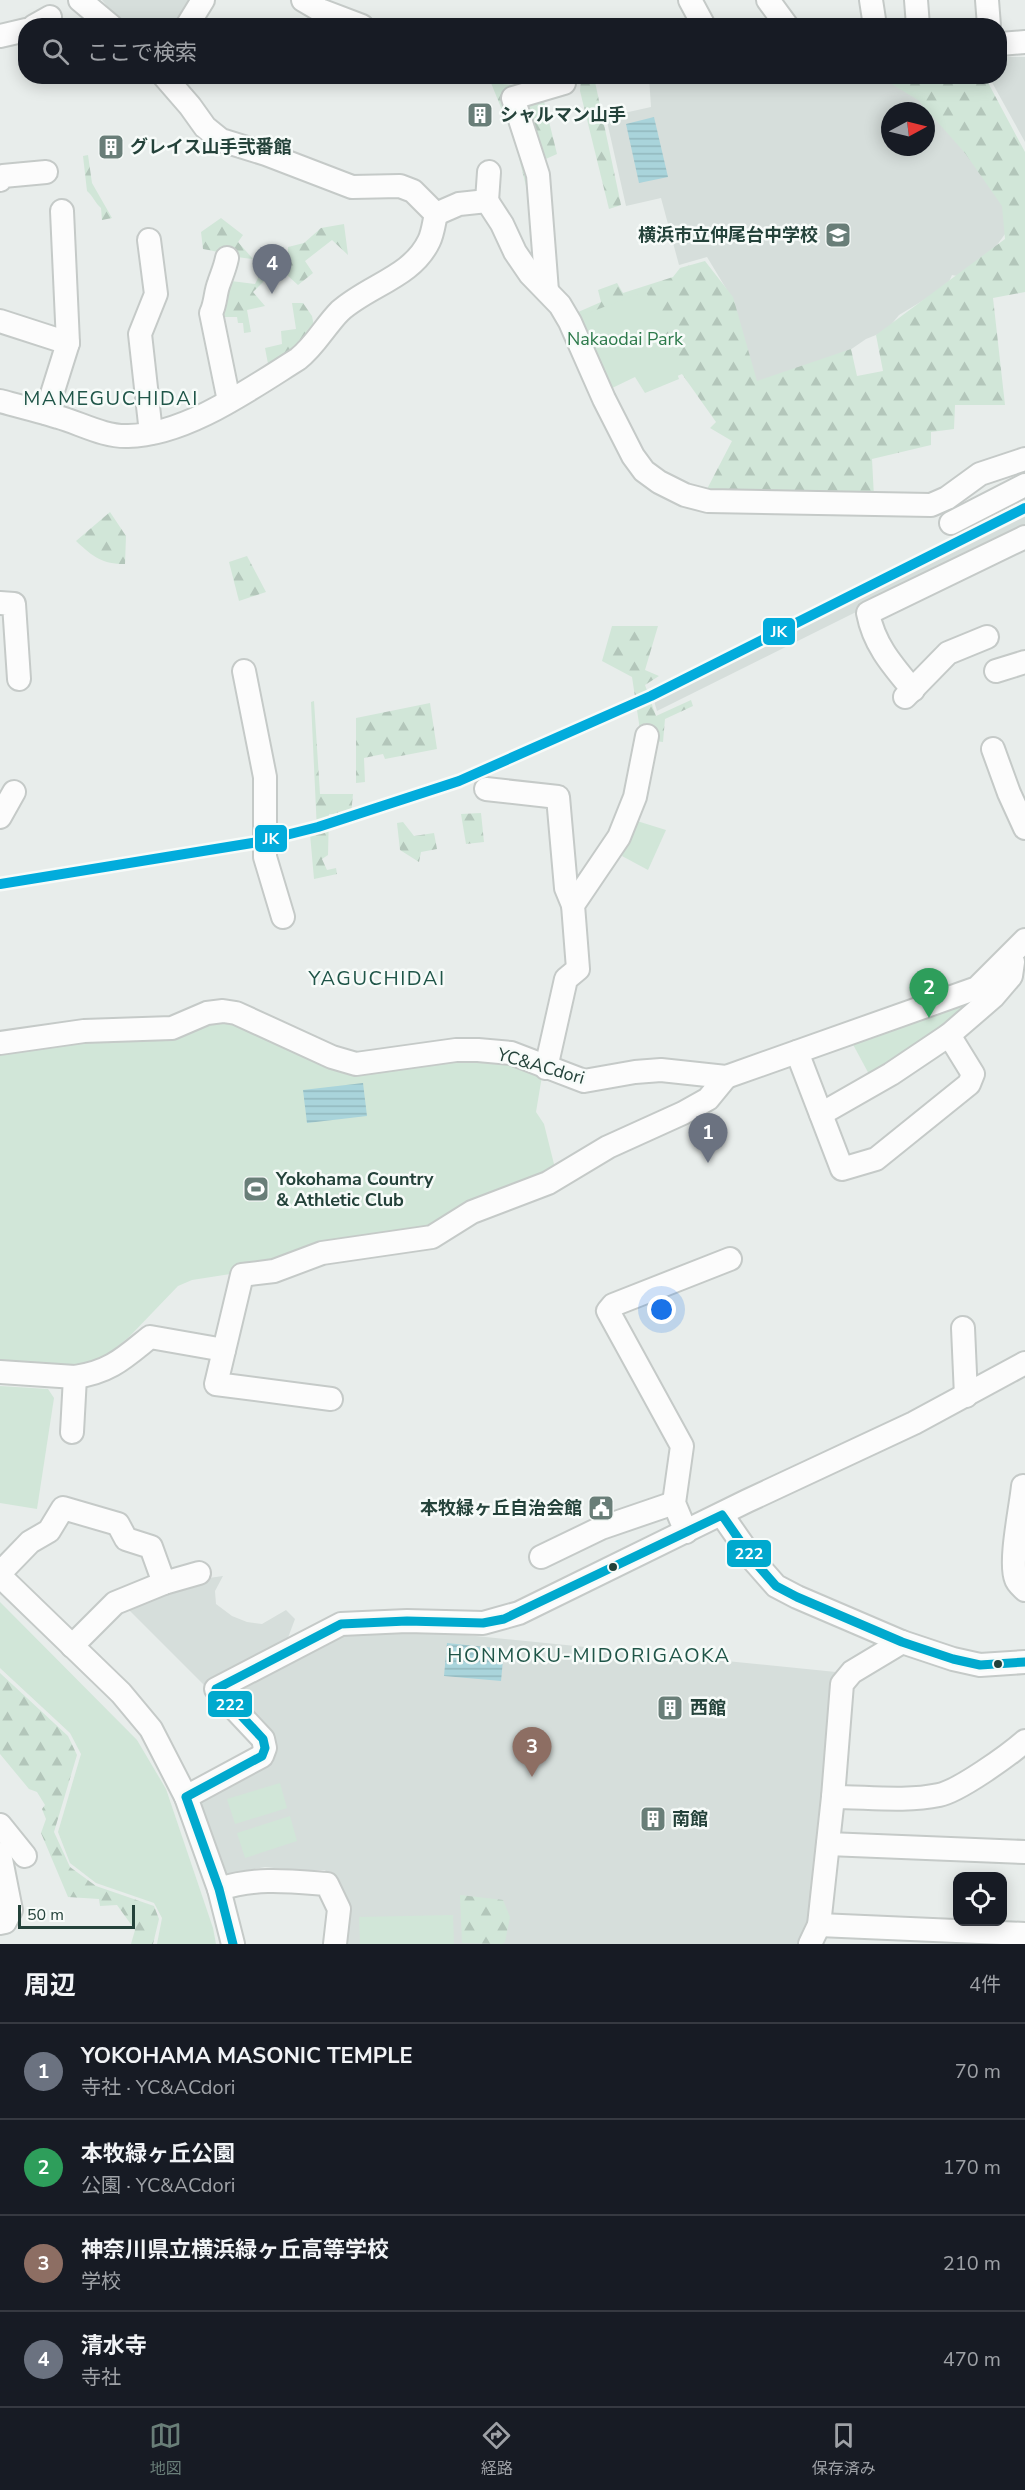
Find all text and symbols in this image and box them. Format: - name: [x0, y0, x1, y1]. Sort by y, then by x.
- search box: [18, 18, 1007, 84]
- icon: search: [39, 35, 72, 68]
- text: ここで検索: [87, 38, 197, 68]
- building icon: シャルマン山手: [465, 100, 495, 130]
- north arrow: [881, 102, 935, 156]
- place label: シャルマン山手: [500, 103, 626, 127]
- building icon: グレイス山手弐番館: [96, 132, 126, 162]
- place label: グレイス山手弐番館: [130, 135, 291, 159]
- school or university icon: 横浜市立仲尾台中学校: [823, 220, 853, 250]
- place label: 横浜市立仲尾台中学校: [638, 223, 818, 247]
- pin: 4: [252, 244, 292, 294]
- park label: Nakaodai Park: [567, 327, 684, 351]
- district label: MAMEGUCHIDAI: [23, 385, 199, 412]
- line badge: JK: [762, 617, 796, 646]
- text: JK: [770, 621, 789, 643]
- line badge: JK: [254, 824, 288, 853]
- text: JK: [262, 828, 281, 850]
- district label: YAGUCHIDAI: [307, 965, 446, 992]
- pin: 2: [910, 968, 948, 1018]
- street label: YC&ACdori: [494, 1042, 587, 1090]
- pin: 1: [688, 1114, 728, 1163]
- place label: Yokohama Country & Athletic Club: [275, 1167, 434, 1212]
- sports icon: Yokohama Country & Athletic Club: [241, 1174, 271, 1204]
- your location: [647, 1295, 676, 1324]
- public building icon: 本牧緑ヶ丘自治会館: [586, 1493, 616, 1523]
- place label: 本牧緑ヶ丘自治会館: [420, 1496, 582, 1520]
- line badge: 222: [726, 1539, 772, 1568]
- text: 222: [735, 1543, 763, 1565]
- unlabelled marker: [607, 1561, 619, 1573]
- district label: HONMOKU-MIDORIGAOKA: [447, 1642, 731, 1669]
- unlabelled marker: [992, 1658, 1004, 1670]
- line badge: 222: [207, 1690, 253, 1718]
- building icon: 西館: [655, 1693, 685, 1723]
- text: 222: [216, 1694, 244, 1716]
- place label: 西館: [690, 1696, 726, 1720]
- pin: 3: [512, 1728, 552, 1777]
- building icon: 南館: [638, 1804, 668, 1834]
- place label: 南館: [672, 1807, 708, 1831]
- map controls: [953, 1872, 1007, 1926]
- button: locate: [953, 1872, 1007, 1926]
- scale bar: [18, 1902, 135, 1930]
- text: 50 m: [27, 1904, 64, 1926]
- text: 周辺: [24, 1968, 76, 2003]
- text: 4件: [969, 1971, 1001, 1998]
- text: YOKOHAMA MASONIC TEMPLE: [81, 2041, 413, 2071]
- text: 1: [38, 2058, 50, 2085]
- text: 70 m: [955, 2058, 1001, 2085]
- text: 寺社 · YC&ACdori: [81, 2074, 235, 2101]
- text: 本牧緑ヶ丘公園: [81, 2139, 235, 2169]
- text: 2: [38, 2154, 50, 2181]
- text: 170 m: [943, 2154, 1001, 2181]
- text: 公園 · YC&ACdori: [81, 2172, 235, 2199]
- text: 神奈川県立横浜緑ヶ丘高等学校: [81, 2235, 389, 2265]
- text: 3: [38, 2250, 50, 2277]
- text: 210 m: [943, 2250, 1001, 2277]
- text: 学校: [81, 2268, 121, 2295]
- text: 清水寺: [81, 2331, 147, 2361]
- text: 4: [38, 2346, 50, 2373]
- text: 470 m: [943, 2346, 1001, 2373]
- text: 寺社: [81, 2364, 121, 2391]
- tab: 地図: [149, 2419, 182, 2480]
- tab: 経路: [480, 2419, 513, 2480]
- tab: 保存済み: [812, 2419, 876, 2480]

